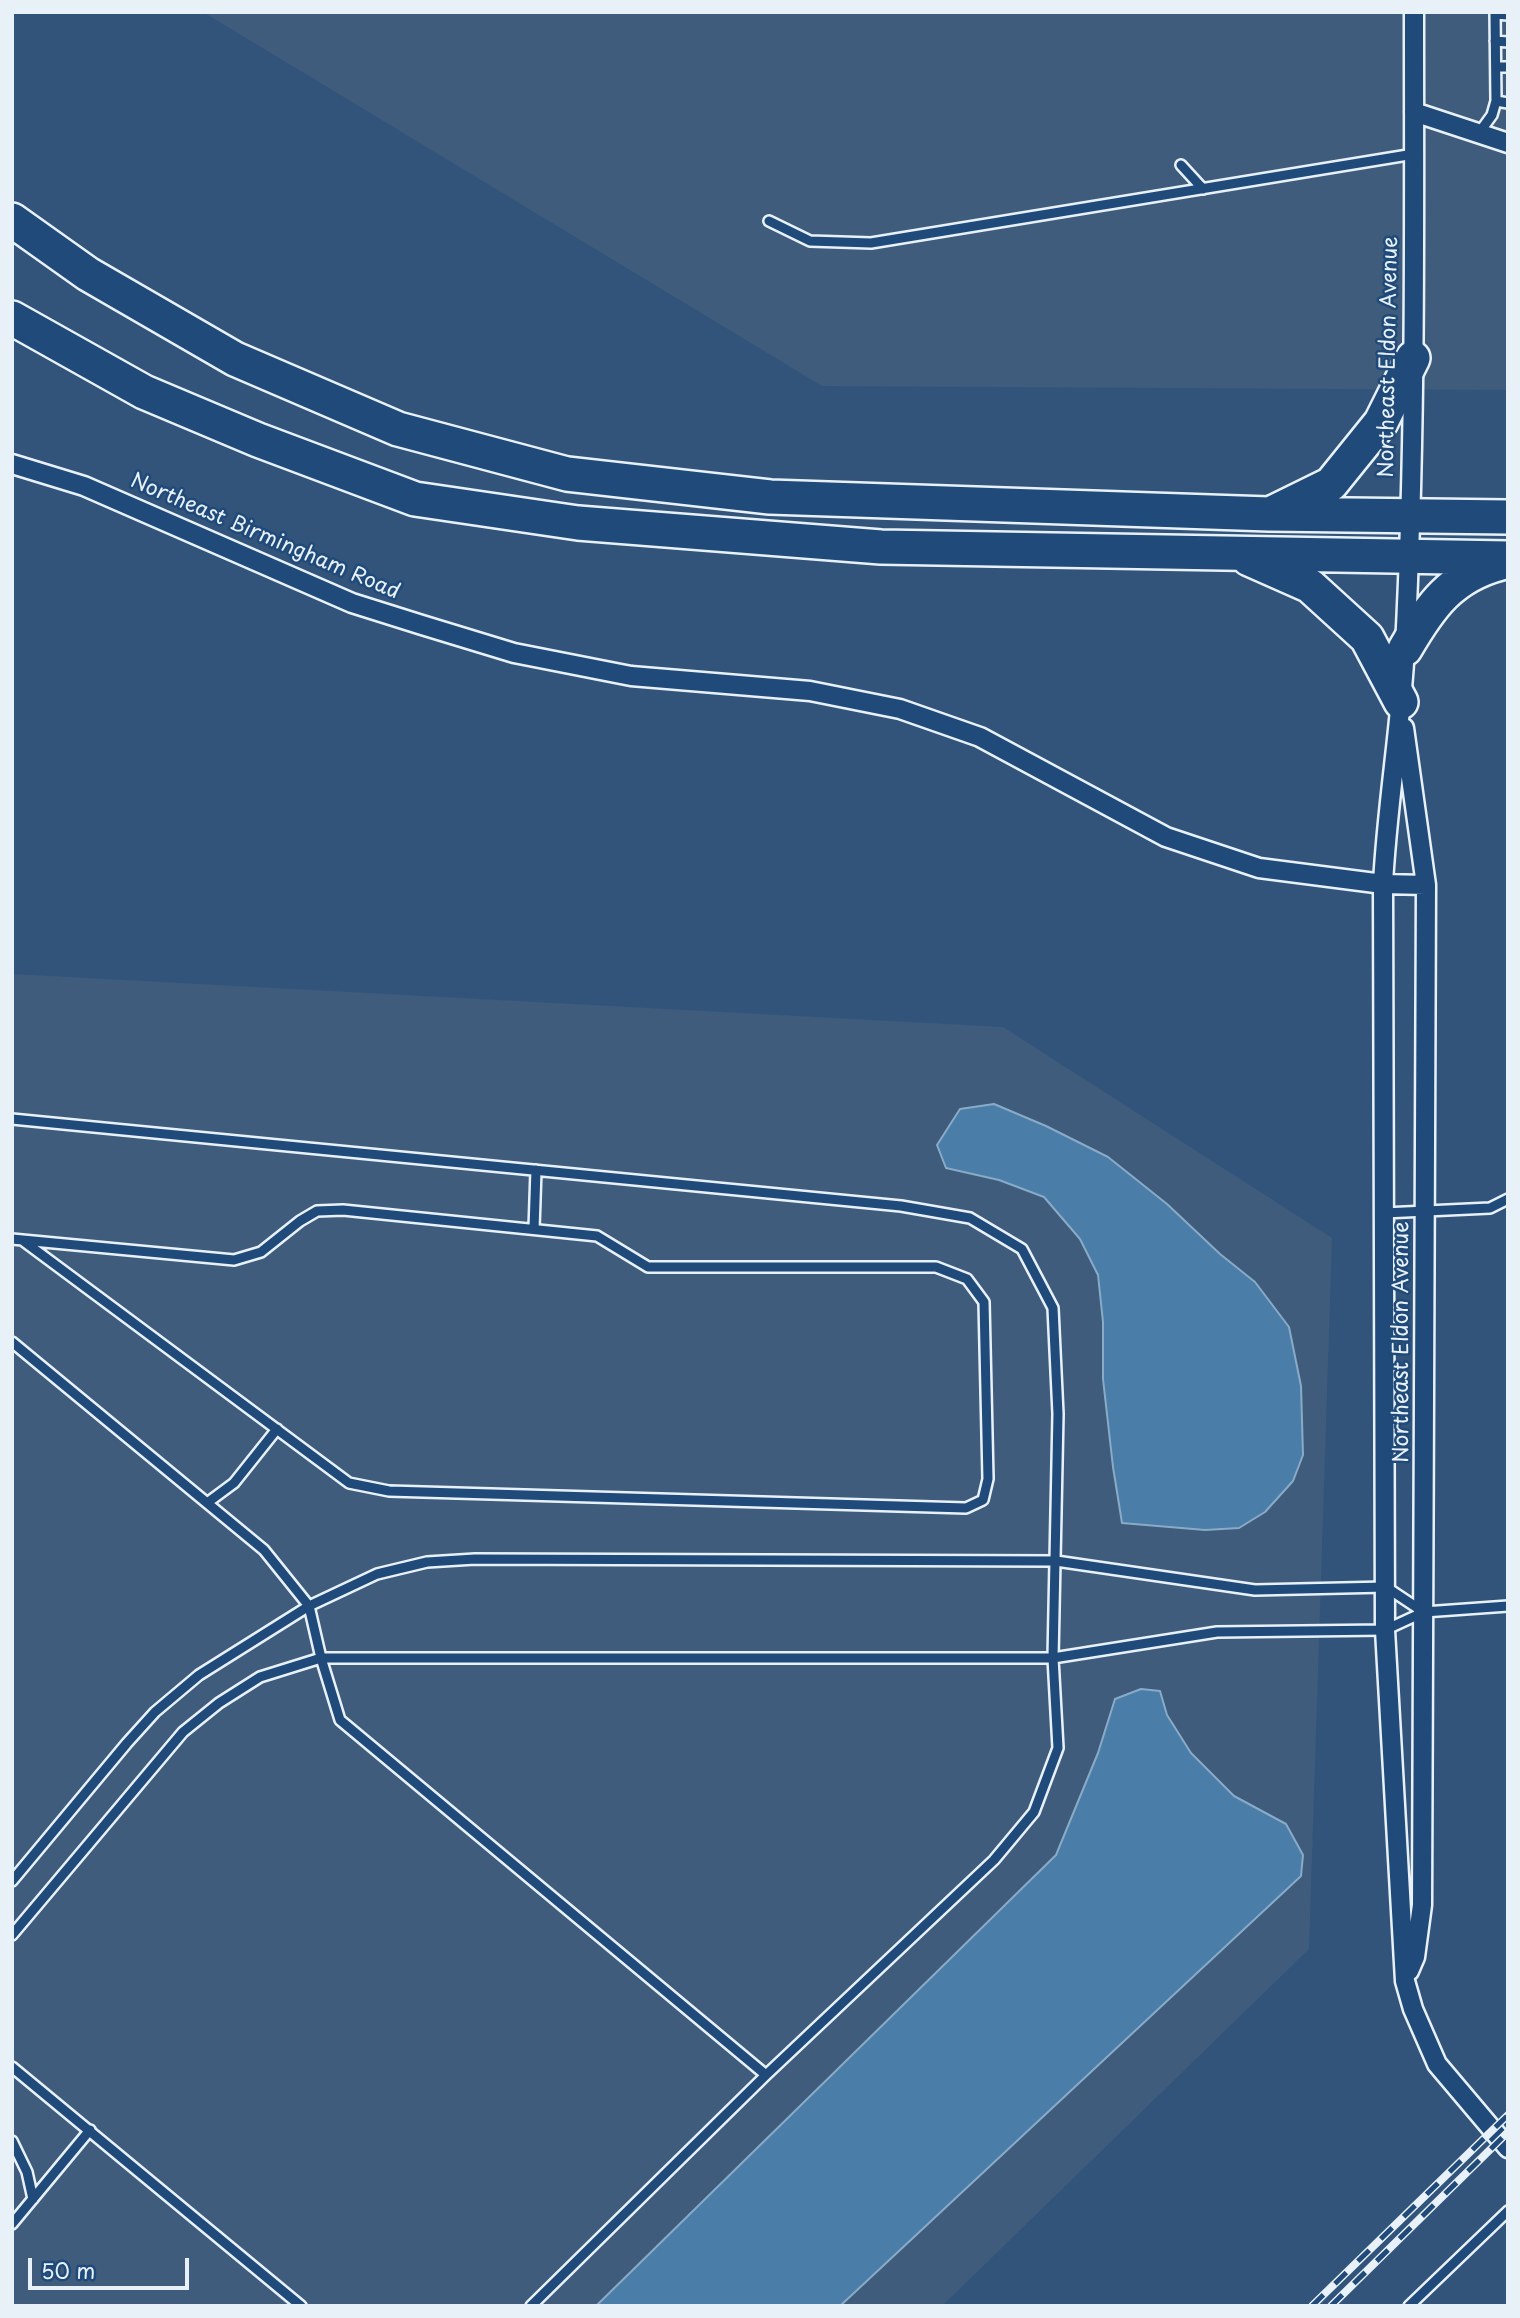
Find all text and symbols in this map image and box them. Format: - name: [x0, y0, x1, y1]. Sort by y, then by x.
- street label: Northeast Eldon Avenue: [1374, 236, 1404, 478]
- street label: Northeast Birmingham Road: [127, 469, 403, 605]
- street label: Northeast Eldon Avenue: [1389, 1221, 1415, 1463]
- scale bar: [32, 2244, 192, 2288]
- text: 50 m: [41, 2254, 95, 2286]

